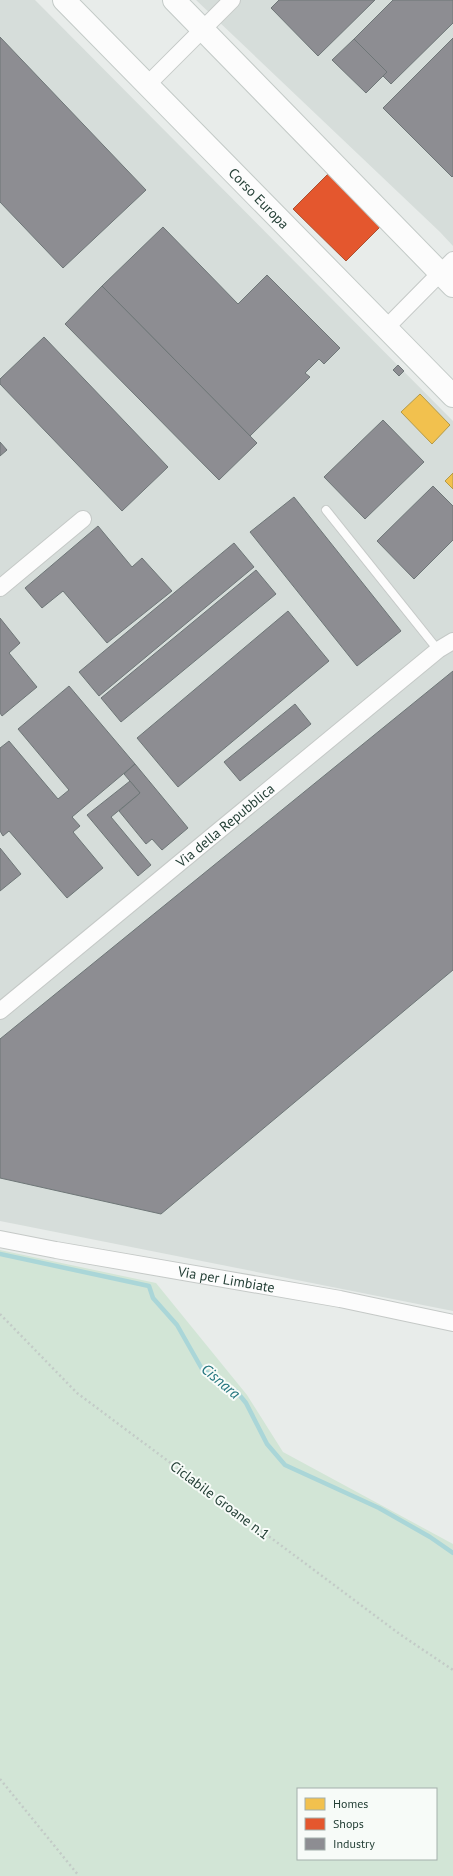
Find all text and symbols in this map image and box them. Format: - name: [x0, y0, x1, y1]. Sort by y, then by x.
- street label: Corso Europa: [225, 164, 293, 233]
- street label: Via della Repubblica: [172, 779, 278, 872]
- street label: Via per Limbiate: [176, 1262, 276, 1297]
- water label: Cisnara: [198, 1359, 245, 1403]
- street label: Ciclabile Groane n.1: [167, 1457, 273, 1543]
- legend: [297, 1788, 437, 1860]
- text: Homes: [333, 1796, 368, 1811]
- text: Shops: [333, 1816, 364, 1831]
- text: Industry: [333, 1836, 375, 1851]

